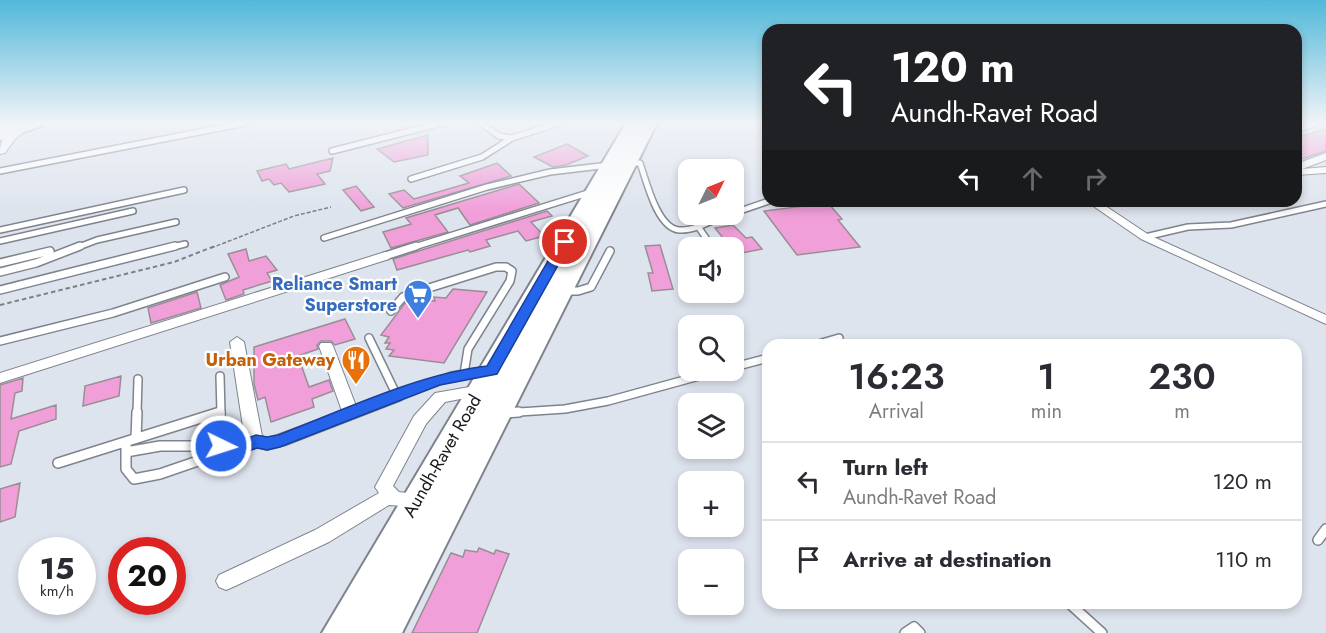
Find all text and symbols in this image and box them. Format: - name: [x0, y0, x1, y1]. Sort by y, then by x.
- text: 120 m: [891, 37, 1015, 98]
- icon: left: [792, 48, 870, 126]
- text: Aundh-Ravet Road: [891, 93, 1098, 132]
- north arrow: [678, 159, 744, 225]
- map controls: [678, 159, 744, 615]
- icon: left: [953, 162, 986, 195]
- icon: ahead: [1016, 162, 1049, 195]
- icon: right: [1079, 162, 1112, 195]
- pin: [539, 216, 590, 267]
- icon: arrive: [548, 225, 581, 258]
- button: sound: [678, 237, 744, 303]
- place label: Reliance Smart Superstore: [272, 271, 397, 318]
- supermarket icon: Reliance Smart Superstore: [402, 278, 434, 320]
- button: search: [678, 315, 744, 381]
- restaurant icon: Urban Gateway: [340, 344, 372, 386]
- place label: Urban Gateway: [206, 347, 336, 373]
- text: 16:23: [848, 350, 945, 402]
- text: 1: [1038, 350, 1055, 402]
- text: 230: [1148, 350, 1216, 402]
- street label: Aundh-Ravet Road: [396, 390, 488, 522]
- button: layers: [678, 393, 744, 459]
- text: Arrival: [869, 397, 924, 426]
- text: min: [1031, 397, 1062, 426]
- text: m: [1174, 397, 1190, 426]
- position arrow: [189, 414, 253, 478]
- text: Turn left: [843, 451, 928, 483]
- icon: left: [792, 465, 825, 498]
- text: 120 m: [1213, 465, 1272, 497]
- button: +: [678, 471, 744, 537]
- text: Aundh-Ravet Road: [843, 483, 996, 512]
- speed limit sign: 20: [108, 537, 186, 615]
- icon: arrive: [792, 543, 825, 576]
- text: Arrive at destination: [843, 543, 1052, 575]
- text: 110 m: [1215, 543, 1272, 575]
- text: 15: [40, 547, 74, 590]
- button: −: [678, 549, 744, 615]
- text: km/h: [40, 580, 74, 602]

